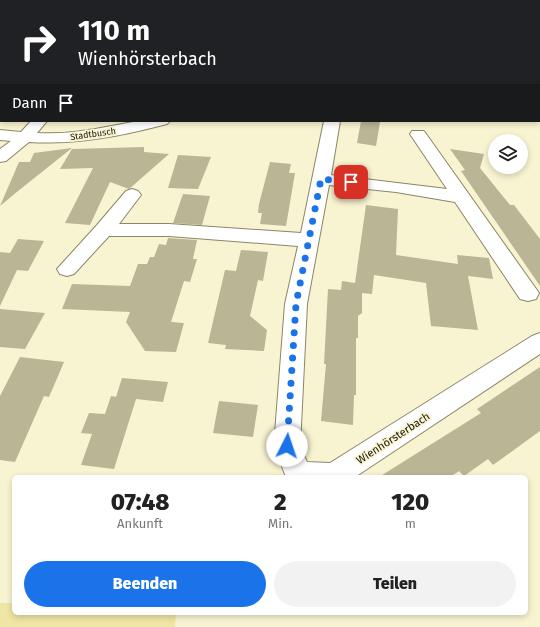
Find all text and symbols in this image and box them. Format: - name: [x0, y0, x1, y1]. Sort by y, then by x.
- text: 110 m: [78, 14, 150, 47]
- icon: right: [12, 16, 64, 68]
- text: Wienhörsterbach: [78, 48, 217, 70]
- icon: arrive: [55, 92, 77, 114]
- text: Dann: [12, 94, 47, 112]
- street label: Stadtbusch: [70, 126, 116, 142]
- map controls: [488, 134, 528, 174]
- button: layers: [488, 134, 528, 174]
- pin: [334, 165, 368, 199]
- icon: arrive: [340, 171, 362, 193]
- street label: Wienhörsterbach: [354, 410, 432, 467]
- position arrow: [266, 425, 308, 467]
- text: 07:48: [111, 488, 169, 516]
- text: 2: [274, 488, 287, 516]
- text: 120: [391, 488, 429, 516]
- text: Ankunft: [117, 516, 163, 531]
- text: Min.: [268, 516, 293, 531]
- text: m: [405, 516, 416, 531]
- button: Beenden: [24, 561, 266, 607]
- button: Teilen: [274, 561, 516, 607]

